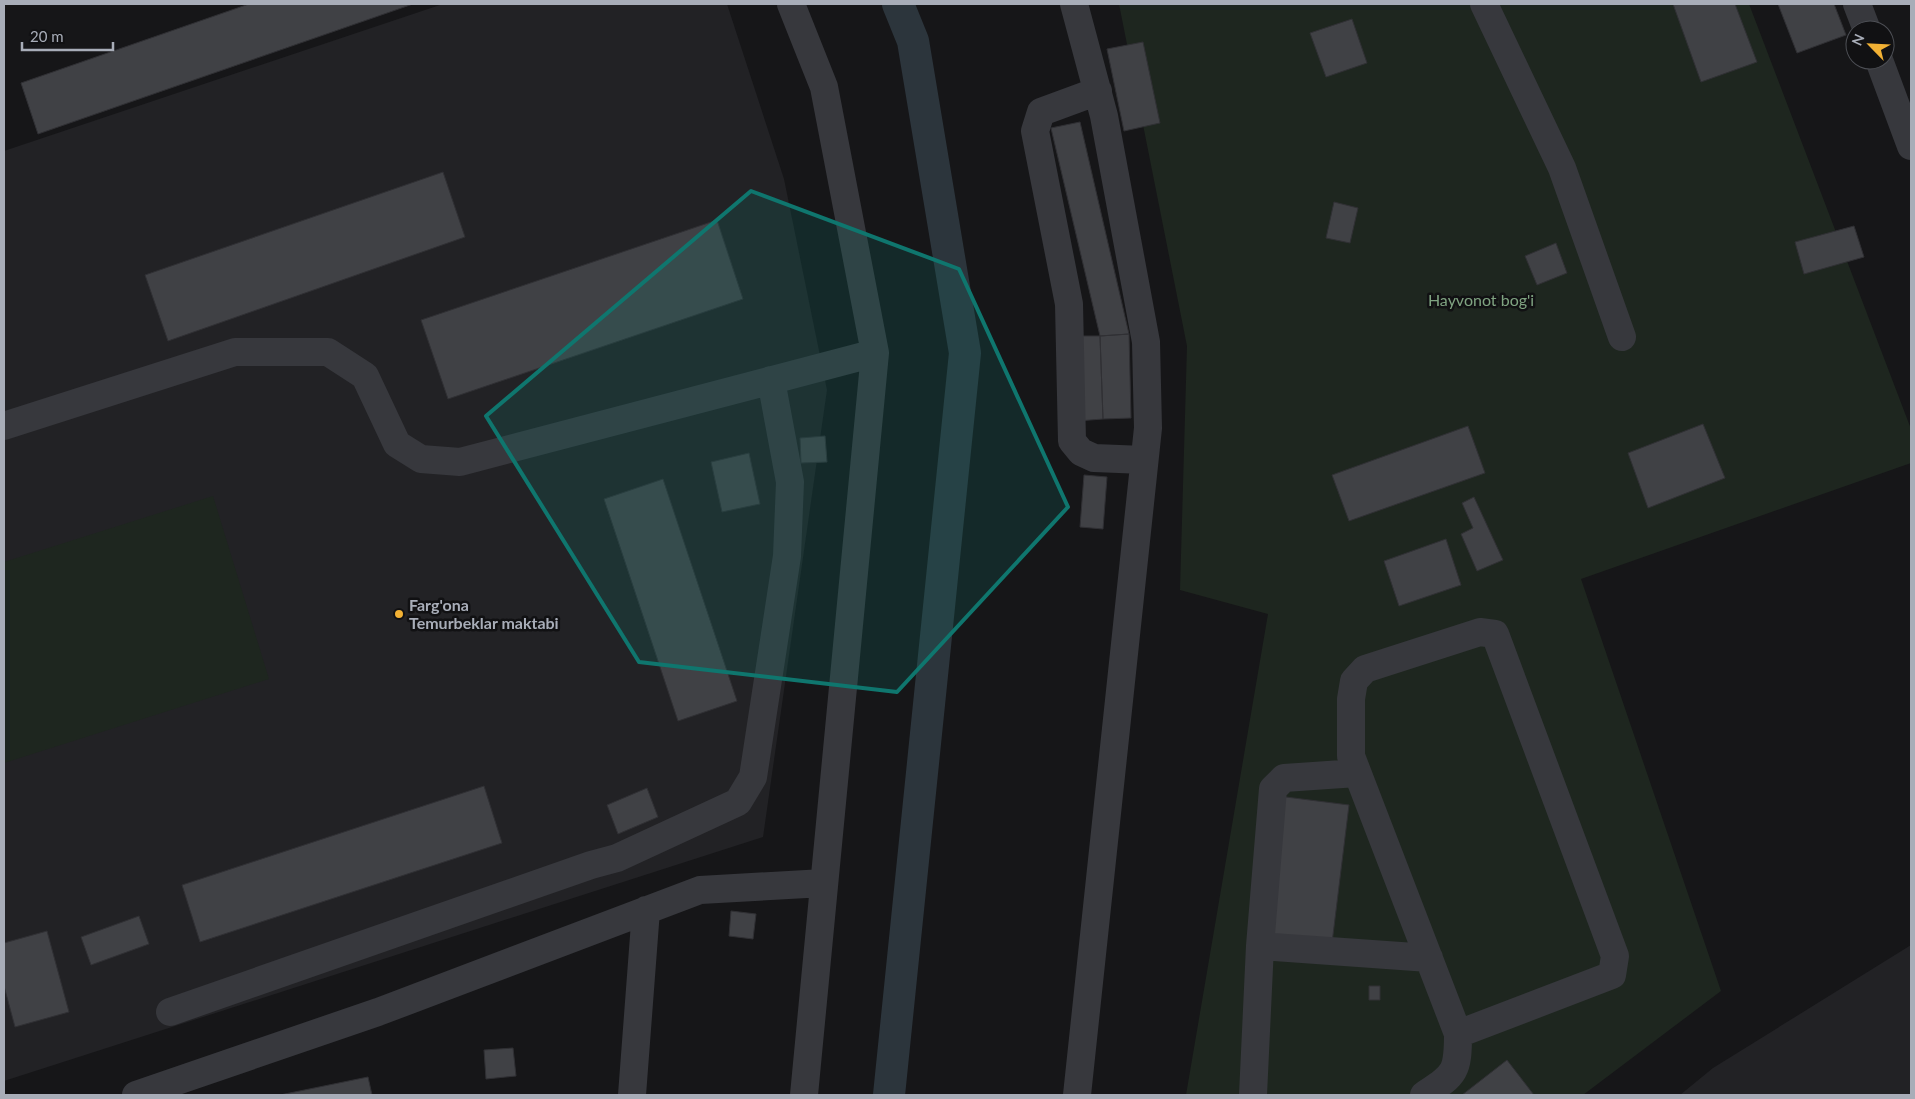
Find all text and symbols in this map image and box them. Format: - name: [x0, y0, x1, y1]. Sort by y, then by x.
- scale bar: [22, 20, 114, 52]
- north arrow: [1845, 20, 1895, 70]
- text: 20 m: [30, 27, 64, 45]
- text: N: [1848, 31, 1868, 48]
- park label: Hayvonot bog'i: [1428, 290, 1534, 309]
- place label: Farg'ona Temurbeklar maktabi: [409, 595, 559, 632]
- marker: Farg'ona Temurbeklar maktabi: [393, 608, 405, 620]

